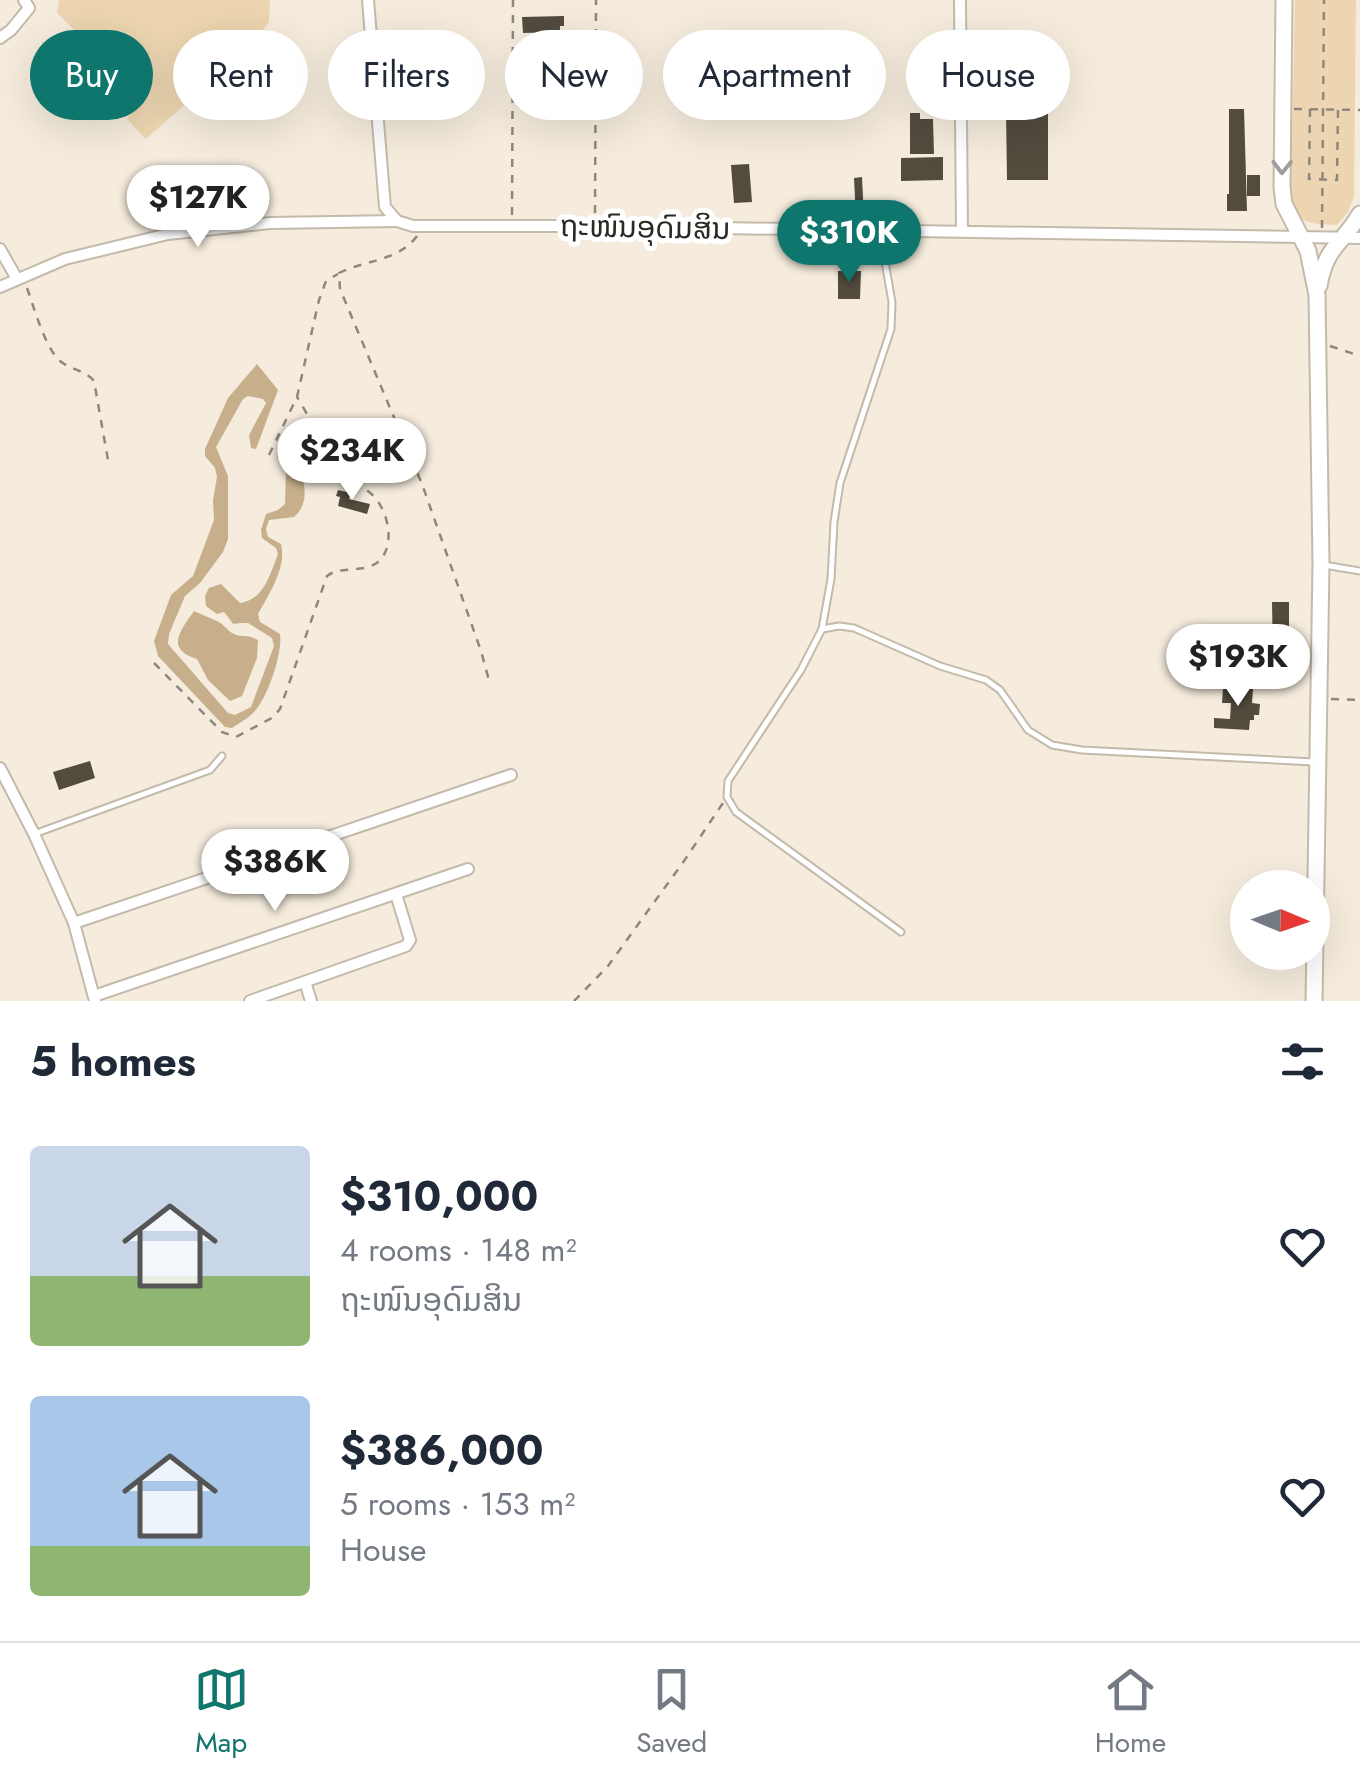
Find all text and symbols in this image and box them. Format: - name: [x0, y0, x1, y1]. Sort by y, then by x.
- chip: Buy: [30, 30, 153, 120]
- chip: Rent: [173, 30, 308, 120]
- chip: Filters: [328, 30, 485, 120]
- chip: New: [505, 30, 643, 120]
- chip: Apartment: [663, 30, 886, 120]
- chip: House: [906, 30, 1070, 120]
- one-way arrow: [1271, 160, 1293, 176]
- pin: $127K: [128, 165, 268, 250]
- text: $127K: [149, 174, 247, 220]
- pin: $310K: [779, 200, 919, 285]
- street label: ຖະໜົນອຸດົມສິນ: [559, 204, 731, 250]
- text: $310K: [799, 209, 899, 255]
- pin: $234K: [282, 418, 422, 503]
- text: $234K: [299, 427, 405, 473]
- pin: $193K: [1168, 624, 1308, 709]
- text: $193K: [1188, 633, 1288, 679]
- pin: $386K: [205, 829, 345, 914]
- text: $386K: [223, 838, 327, 884]
- north arrow: [1230, 870, 1330, 970]
- map controls: [1230, 870, 1330, 970]
- text: 5 homes: [30, 1031, 196, 1092]
- icon: filters: [1275, 1034, 1330, 1089]
- text: $310,000: [340, 1166, 538, 1227]
- icon: home: [110, 1186, 230, 1306]
- icon: heart: [1275, 1219, 1330, 1274]
- text: 4 rooms · 148 m²: [340, 1227, 577, 1273]
- text: ຖະໜົນອຸດົມສິນ: [340, 1277, 522, 1323]
- text: $386,000: [340, 1420, 544, 1481]
- icon: home: [110, 1436, 230, 1556]
- icon: heart: [1275, 1469, 1330, 1524]
- text: 5 rooms · 153 m²: [340, 1481, 575, 1527]
- text: House: [340, 1527, 427, 1573]
- tab: Map: [194, 1662, 249, 1763]
- tab: Saved: [636, 1662, 707, 1763]
- tab: Home: [1095, 1662, 1166, 1763]

